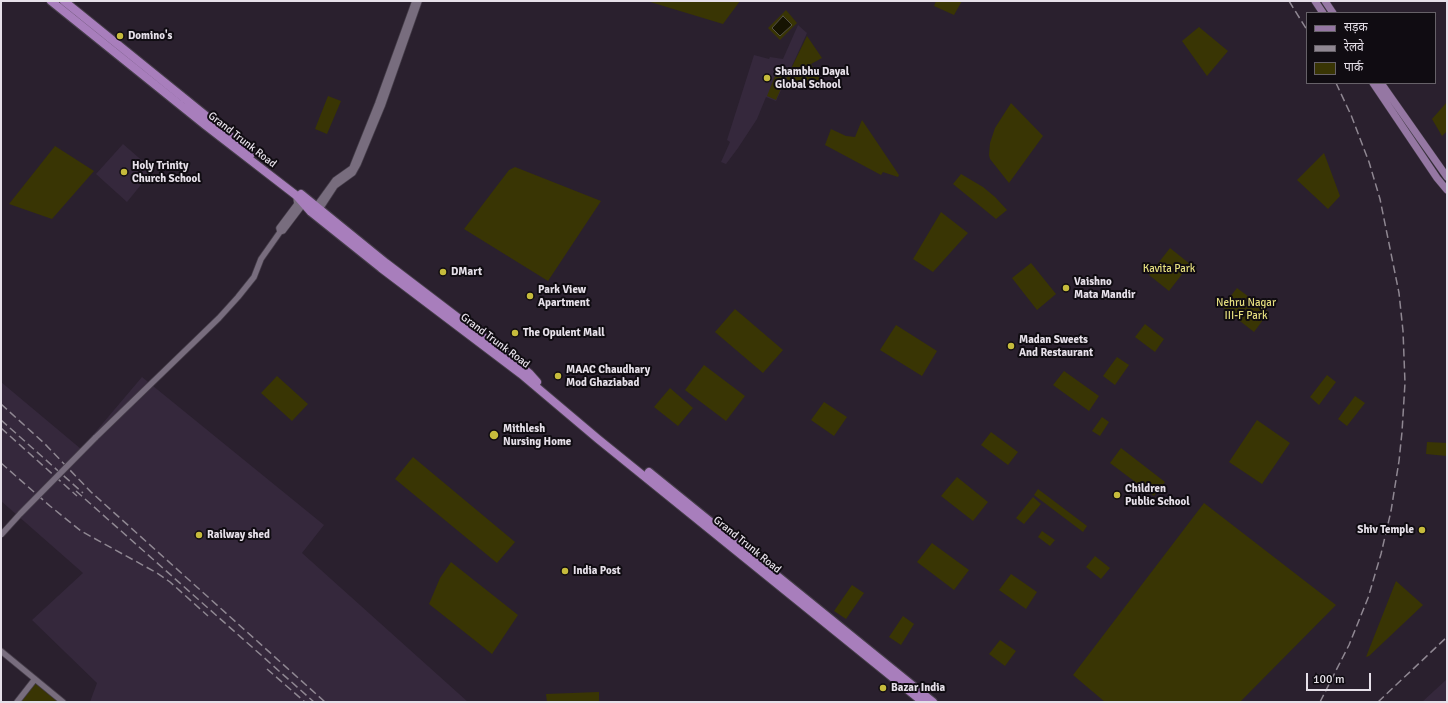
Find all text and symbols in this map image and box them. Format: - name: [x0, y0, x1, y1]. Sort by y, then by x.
- legend: [1306, 12, 1436, 84]
- text: सड़क: [1344, 20, 1368, 35]
- place label: Domino's: [128, 29, 172, 43]
- marker: Domino's: [115, 31, 125, 41]
- text: रेलवे: [1344, 40, 1364, 55]
- text: पार्क: [1344, 60, 1363, 75]
- place label: Shambhu Dayal Global School: [775, 65, 849, 91]
- marker: Shambhu Dayal Global School: [762, 73, 772, 83]
- street label: Grand Trunk Road: [205, 109, 279, 171]
- place label: Holy Trinity Church School: [132, 159, 201, 185]
- marker: Holy Trinity Church School: [119, 167, 129, 177]
- park label: Kavita Park: [1143, 262, 1195, 276]
- place label: DMart: [451, 265, 482, 279]
- marker: DMart: [438, 267, 448, 277]
- place label: Vaishno Mata Mandir: [1074, 275, 1135, 301]
- place label: Park View Apartment: [538, 283, 590, 309]
- marker: Vaishno Mata Mandir: [1061, 283, 1071, 293]
- marker: Park View Apartment: [525, 291, 535, 301]
- park label: Nehru Nagar III-F Park: [1216, 296, 1276, 322]
- street label: Grand Trunk Road: [458, 311, 532, 371]
- place label: The Opulent Mall: [523, 326, 605, 340]
- marker: The Opulent Mall: [510, 328, 520, 338]
- place label: Madan Sweets And Restaurant: [1019, 333, 1093, 359]
- marker: Madan Sweets And Restaurant: [1006, 341, 1016, 351]
- place label: MAAC Chaudhary Mod Ghaziabad: [566, 363, 650, 389]
- marker: MAAC Chaudhary Mod Ghaziabad: [553, 371, 563, 381]
- place label: Mithlesh Nursing Home: [503, 422, 571, 448]
- marker: Mithlesh Nursing Home: [488, 429, 500, 441]
- place label: Children Public School: [1125, 482, 1190, 508]
- marker: Children Public School: [1112, 490, 1122, 500]
- street label: Grand Trunk Road: [710, 514, 784, 576]
- place label: Shiv Temple: [1357, 523, 1414, 537]
- marker: Shiv Temple: [1417, 525, 1427, 535]
- place label: Railway shed: [207, 528, 270, 542]
- marker: Railway shed: [194, 530, 204, 540]
- place label: India Post: [573, 564, 621, 578]
- marker: India Post: [560, 566, 570, 576]
- scale bar: [1308, 665, 1373, 691]
- text: 100 m: [1313, 672, 1345, 687]
- place label: Bazar India: [891, 681, 945, 695]
- marker: Bazar India: [878, 683, 888, 693]

